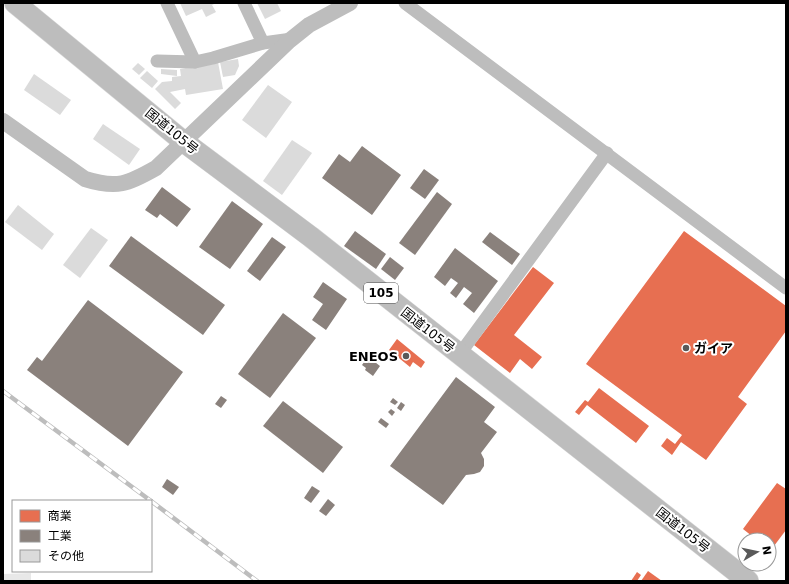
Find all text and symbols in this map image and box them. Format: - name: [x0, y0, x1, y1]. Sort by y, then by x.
- street label: 国道105号: [142, 105, 202, 157]
- road number: 105: [364, 283, 398, 303]
- street label: 国道105号: [398, 304, 458, 356]
- place label: ガイア: [694, 341, 733, 356]
- marker: ガイア: [681, 343, 691, 353]
- place label: ENEOS: [349, 349, 398, 364]
- marker: ENEOS: [401, 351, 411, 361]
- legend: [12, 500, 152, 572]
- street label: 国道105号: [653, 504, 713, 556]
- text: 商業: [48, 509, 72, 523]
- text: 工業: [48, 529, 72, 543]
- north arrow: [737, 532, 777, 572]
- text: N: [759, 545, 774, 556]
- text: その他: [48, 549, 84, 563]

